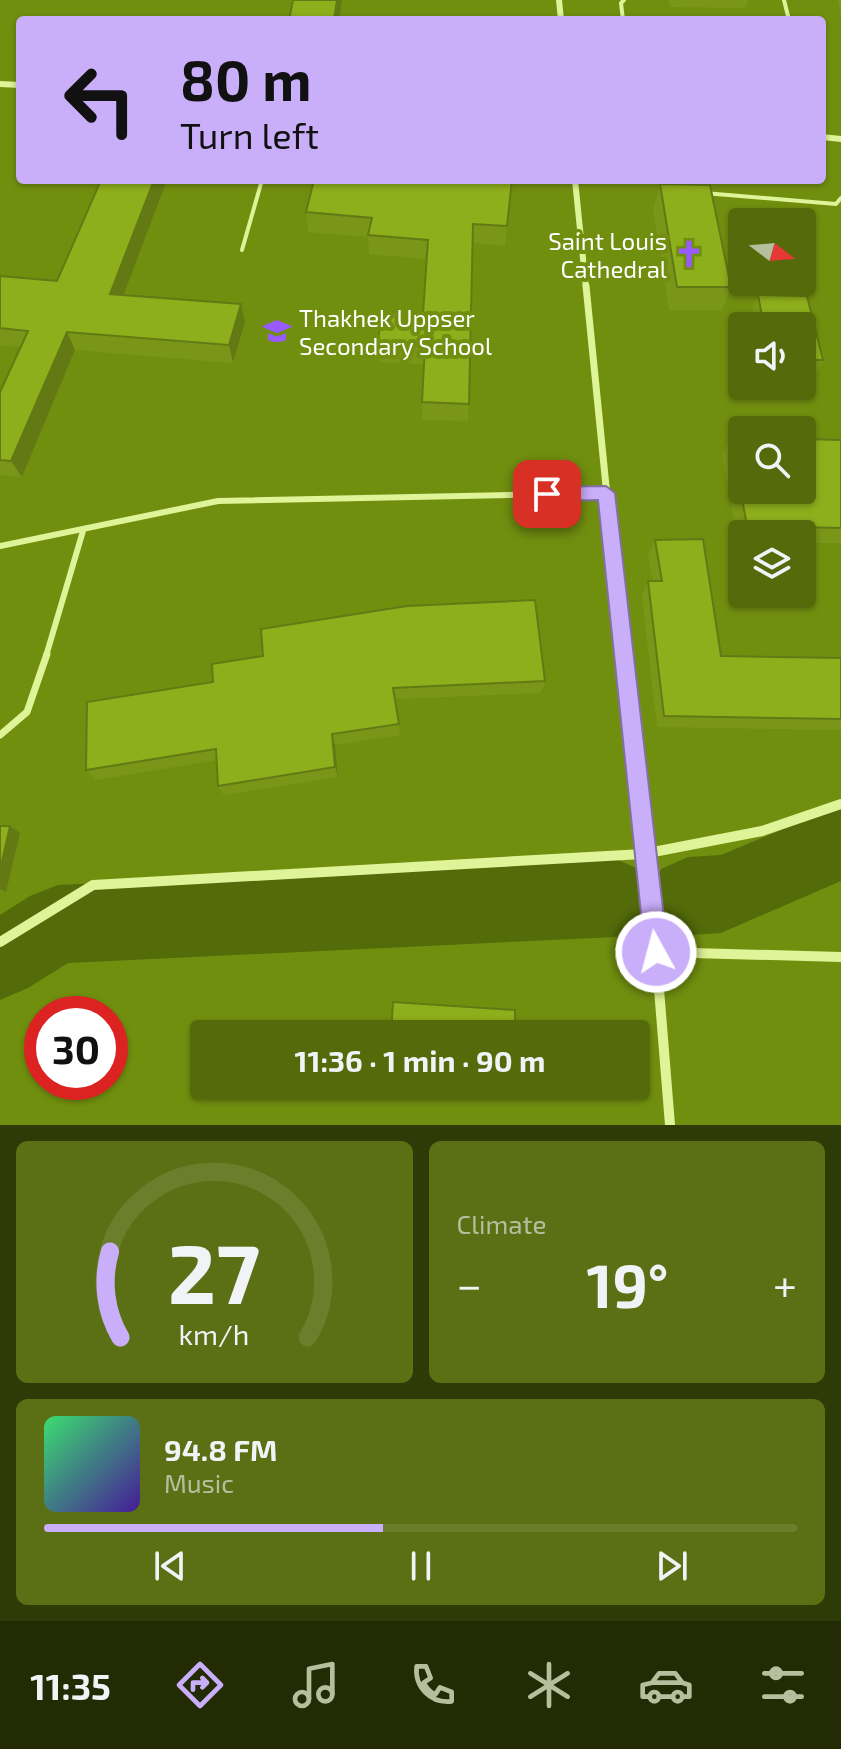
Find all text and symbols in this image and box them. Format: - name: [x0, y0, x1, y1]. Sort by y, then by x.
- text: 80 m: [180, 45, 312, 112]
- icon: left: [48, 48, 152, 152]
- text: Turn left: [180, 113, 319, 156]
- north arrow: [728, 208, 816, 296]
- map controls: [728, 208, 816, 608]
- place label: Saint Louis Cathedral: [548, 226, 667, 283]
- church icon: Saint Louis Cathedral: [674, 239, 704, 269]
- place label: Thakhek Uppser Secondary School: [299, 303, 492, 360]
- button: sound: [728, 312, 816, 400]
- school or university icon: Thakhek Uppser Secondary School: [262, 316, 292, 346]
- button: search: [728, 416, 816, 504]
- pin: [513, 460, 581, 528]
- icon: arrive: [525, 472, 569, 516]
- button: layers: [728, 520, 816, 608]
- position arrow: [614, 910, 698, 994]
- speed limit sign: 30: [24, 996, 128, 1100]
- text: 11:36 · 1 min · 90 m: [294, 1042, 546, 1078]
- text: Climate: [457, 1208, 546, 1239]
- text: 27: [168, 1221, 260, 1321]
- text: 19°: [587, 1248, 668, 1320]
- text: −: [457, 1257, 482, 1310]
- text: +: [773, 1257, 797, 1310]
- text: km/h: [179, 1316, 250, 1351]
- text: 94.8 FM: [164, 1431, 277, 1467]
- text: Music: [164, 1467, 234, 1498]
- icon: previous: [148, 1544, 192, 1588]
- icon: pause: [399, 1544, 443, 1588]
- icon: next: [650, 1544, 694, 1588]
- icon: directions: [172, 1657, 228, 1713]
- icon: music: [288, 1657, 344, 1713]
- icon: phone: [405, 1657, 461, 1713]
- icon: climate: [521, 1657, 577, 1713]
- icon: car: [638, 1657, 694, 1713]
- icon: filters: [755, 1657, 811, 1713]
- text: 11:35: [30, 1664, 111, 1707]

